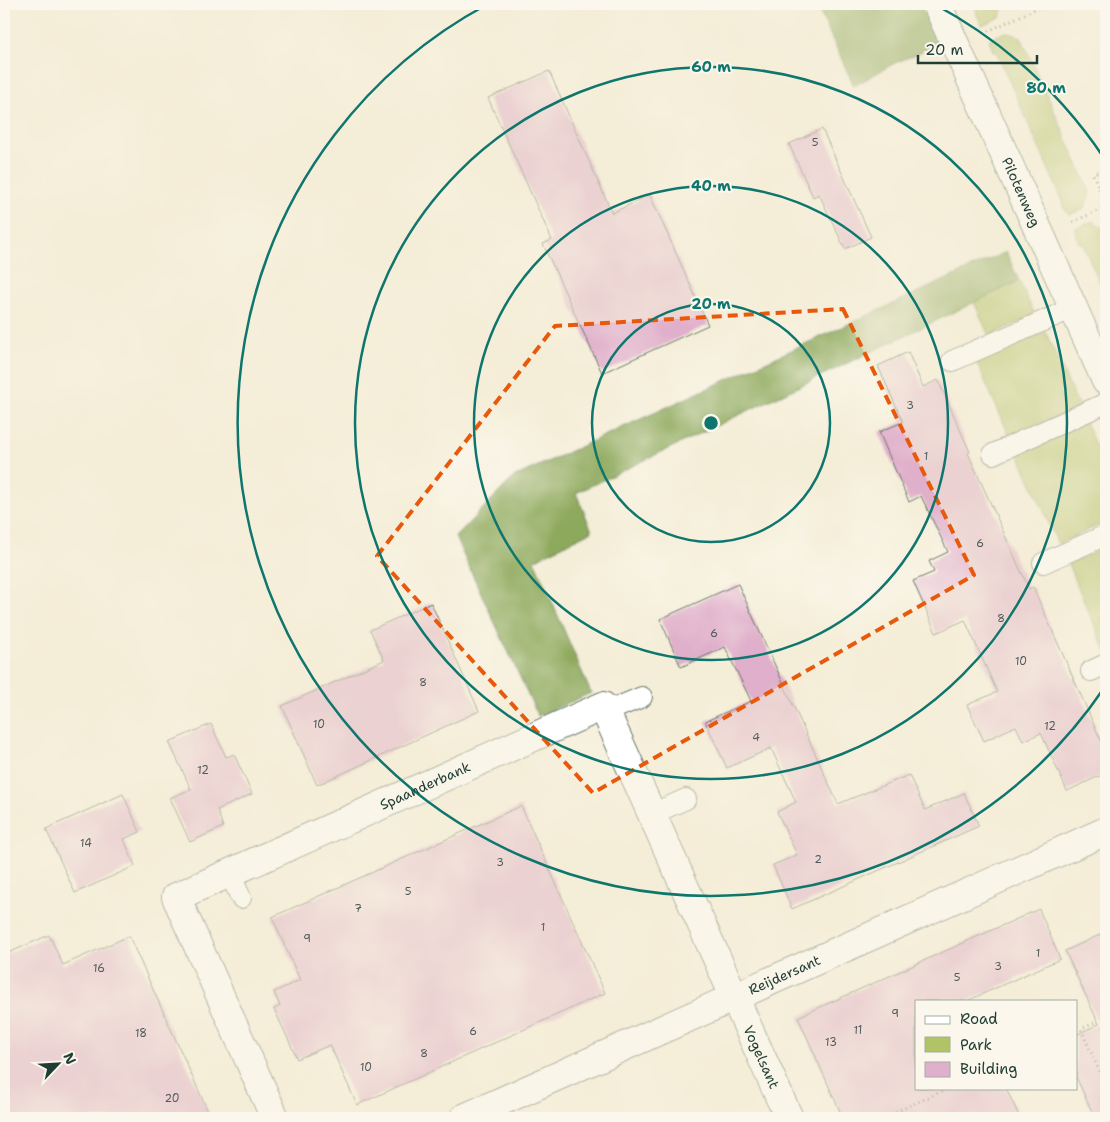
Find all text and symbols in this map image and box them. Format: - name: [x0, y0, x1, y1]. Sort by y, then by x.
- scale bar: [918, 32, 1036, 64]
- text: 20 m: [925, 40, 964, 60]
- text: 60 m: [691, 57, 731, 77]
- text: 80 m: [1026, 78, 1066, 98]
- house number: 5: [812, 135, 819, 150]
- street label: Pilotenweg: [998, 154, 1045, 230]
- text: 40 m: [691, 176, 731, 196]
- text: 20 m: [691, 294, 731, 314]
- house number: 3: [906, 398, 914, 413]
- centre of rings: [702, 414, 720, 432]
- house number: 1: [924, 449, 928, 464]
- house number: 6: [976, 536, 984, 551]
- house number: 8: [997, 611, 1005, 626]
- house number: 6: [710, 626, 718, 641]
- house number: 10: [1015, 654, 1027, 669]
- house number: 8: [419, 675, 427, 690]
- house number: 10: [313, 717, 325, 732]
- house number: 12: [1044, 719, 1056, 734]
- house number: 4: [752, 730, 760, 745]
- street label: Spaanderbank: [377, 757, 473, 814]
- house number: 12: [197, 763, 209, 778]
- house number: 14: [80, 836, 92, 851]
- house number: 2: [814, 852, 822, 867]
- house number: 3: [496, 855, 504, 870]
- house number: 5: [405, 884, 412, 899]
- house number: 7: [354, 901, 362, 916]
- house number: 1: [541, 920, 545, 935]
- house number: 9: [303, 931, 311, 946]
- house number: 1: [1036, 946, 1040, 961]
- street label: Reijdersant: [746, 951, 823, 999]
- house number: 3: [994, 959, 1002, 974]
- house number: 16: [93, 961, 105, 976]
- house number: 5: [954, 970, 961, 985]
- legend: [915, 1000, 1078, 1090]
- house number: 9: [891, 1006, 899, 1021]
- text: Road: [960, 1009, 998, 1029]
- street label: Vogelsant: [739, 1022, 784, 1091]
- house number: 11: [854, 1023, 862, 1038]
- house number: 6: [469, 1024, 477, 1039]
- house number: 18: [135, 1026, 147, 1041]
- house number: 13: [825, 1035, 837, 1050]
- text: Park: [960, 1035, 992, 1055]
- north arrow: [32, 1040, 82, 1090]
- house number: 8: [420, 1046, 428, 1061]
- text: N: [59, 1050, 80, 1067]
- text: Building: [960, 1059, 1017, 1079]
- house number: 10: [360, 1060, 372, 1075]
- house number: 20: [164, 1091, 180, 1106]

